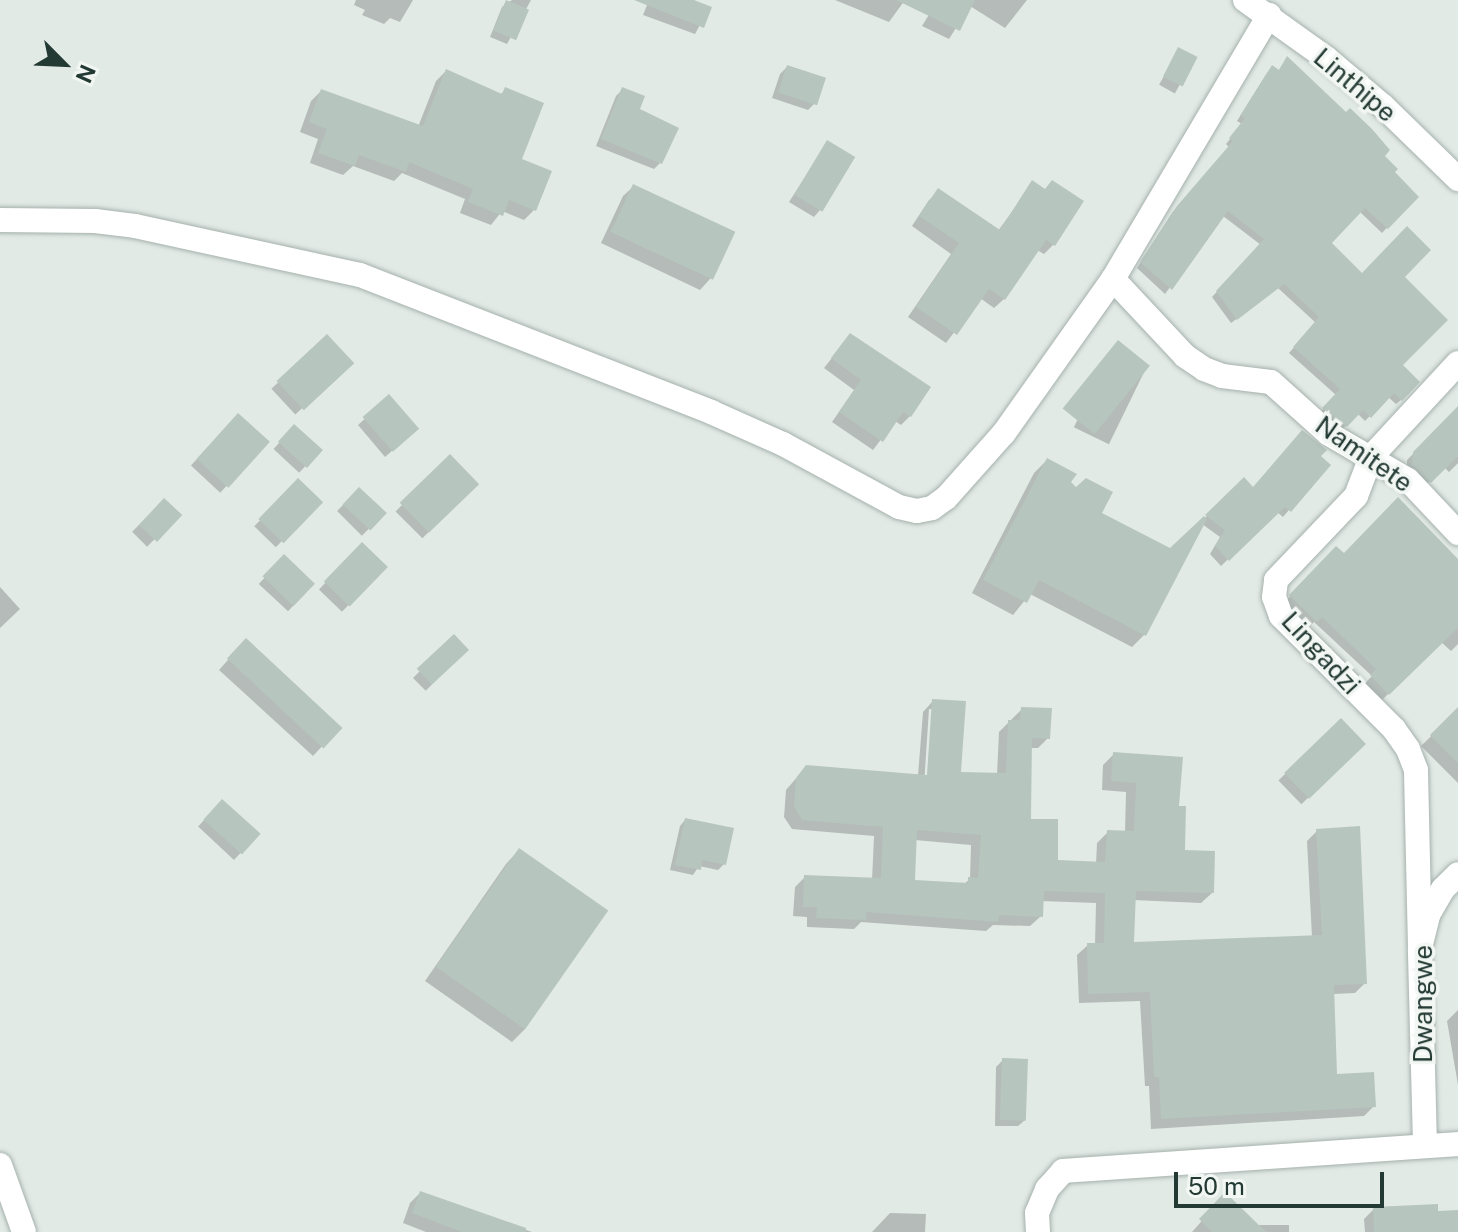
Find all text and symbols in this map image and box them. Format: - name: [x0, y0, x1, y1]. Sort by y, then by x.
- north arrow: [24, 24, 104, 104]
- street label: Linthipe: [1307, 42, 1403, 128]
- text: N: [71, 61, 101, 87]
- street label: Namitete: [1310, 409, 1418, 499]
- street label: Lingadzi: [1275, 605, 1367, 701]
- street label: Dwangwe: [1407, 945, 1439, 1063]
- scale bar: [1178, 1156, 1388, 1206]
- text: 50 m: [1188, 1172, 1245, 1200]

